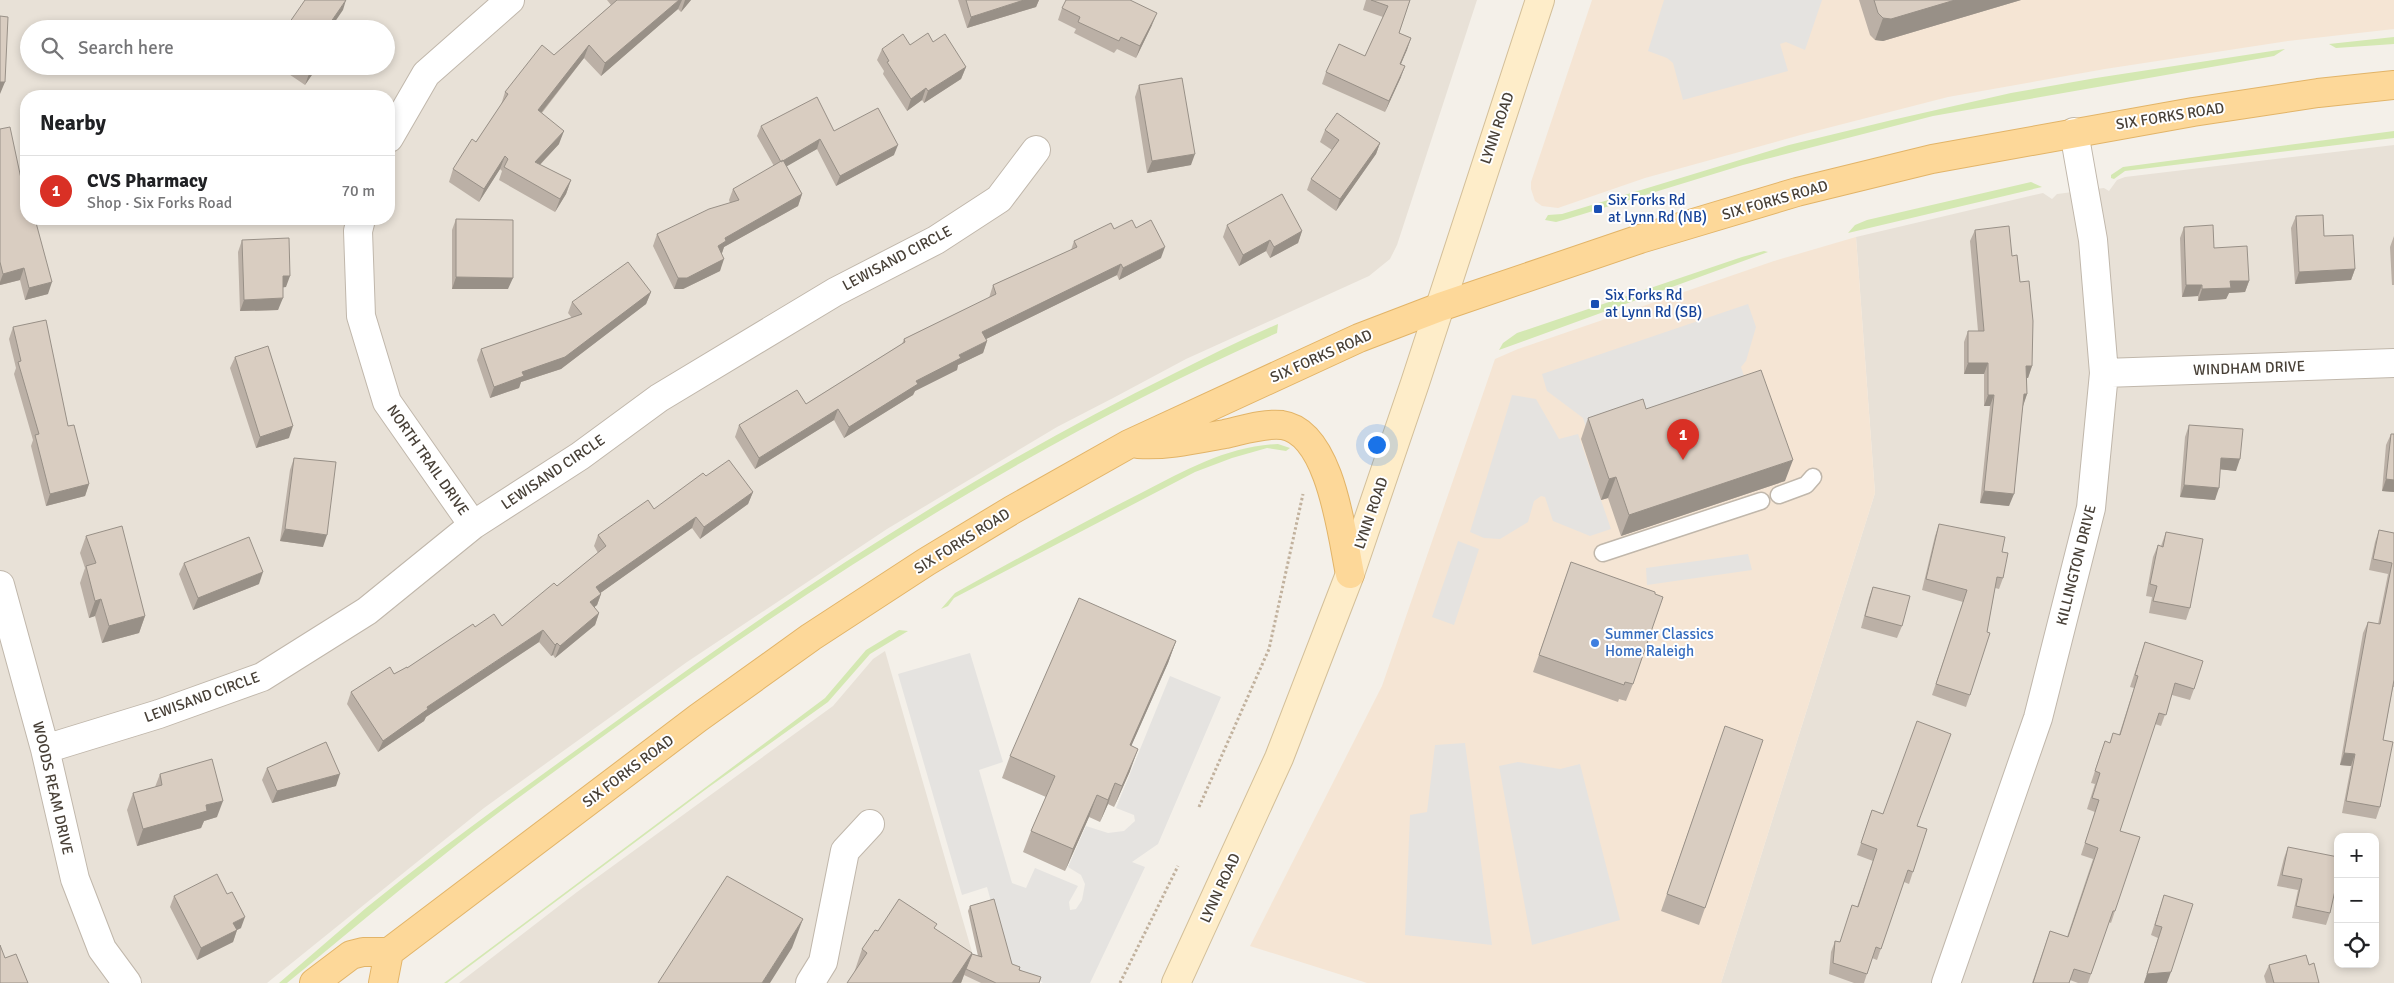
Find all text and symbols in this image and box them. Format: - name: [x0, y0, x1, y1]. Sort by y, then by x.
- search box: [20, 20, 395, 75]
- icon: search: [38, 34, 66, 62]
- text: Search here: [78, 36, 174, 60]
- street label: LYNN ROAD: [1476, 90, 1518, 166]
- street label: SIX FORKS ROAD: [2115, 99, 2225, 133]
- text: Nearby: [40, 110, 106, 136]
- text: CVS Pharmacy: [87, 169, 207, 193]
- street label: SIX FORKS ROAD: [1720, 176, 1830, 224]
- text: 1: [52, 181, 60, 201]
- text: 70 m: [341, 181, 375, 201]
- place label: Six Forks Rd at Lynn Rd (NB): [1608, 191, 1707, 226]
- text: Shop · Six Forks Road: [87, 193, 232, 213]
- marker: Six Forks Rd at Lynn Rd (NB): [1592, 203, 1604, 215]
- street label: LEWISAND CIRCLE: [839, 222, 955, 294]
- place label: Six Forks Rd at Lynn Rd (SB): [1605, 286, 1702, 321]
- marker: Six Forks Rd at Lynn Rd (SB): [1589, 298, 1601, 310]
- street label: SIX FORKS ROAD: [1267, 326, 1375, 386]
- street label: WINDHAM DRIVE: [2193, 357, 2305, 379]
- street label: NORTH TRAIL DRIVE: [383, 401, 473, 519]
- pin: 1: [1667, 419, 1699, 460]
- street label: LEWISAND CIRCLE: [498, 431, 608, 513]
- your location: [1364, 432, 1390, 458]
- street label: LYNN ROAD: [1350, 475, 1392, 551]
- street label: KILLINGTON DRIVE: [2052, 503, 2100, 627]
- street label: SIX FORKS ROAD: [911, 504, 1013, 578]
- place label: Summer Classics Home Raleigh: [1605, 625, 1714, 660]
- marker: Summer Classics Home Raleigh: [1589, 637, 1601, 649]
- street label: LEWISAND CIRCLE: [142, 668, 262, 726]
- street label: WOODS REAM DRIVE: [29, 720, 77, 856]
- street label: SIX FORKS ROAD: [579, 731, 677, 811]
- map controls: [2334, 833, 2379, 968]
- button: +: [2334, 833, 2379, 878]
- street label: LYNN ROAD: [1196, 850, 1244, 926]
- button: −: [2334, 878, 2379, 923]
- button: locate: [2334, 923, 2379, 968]

